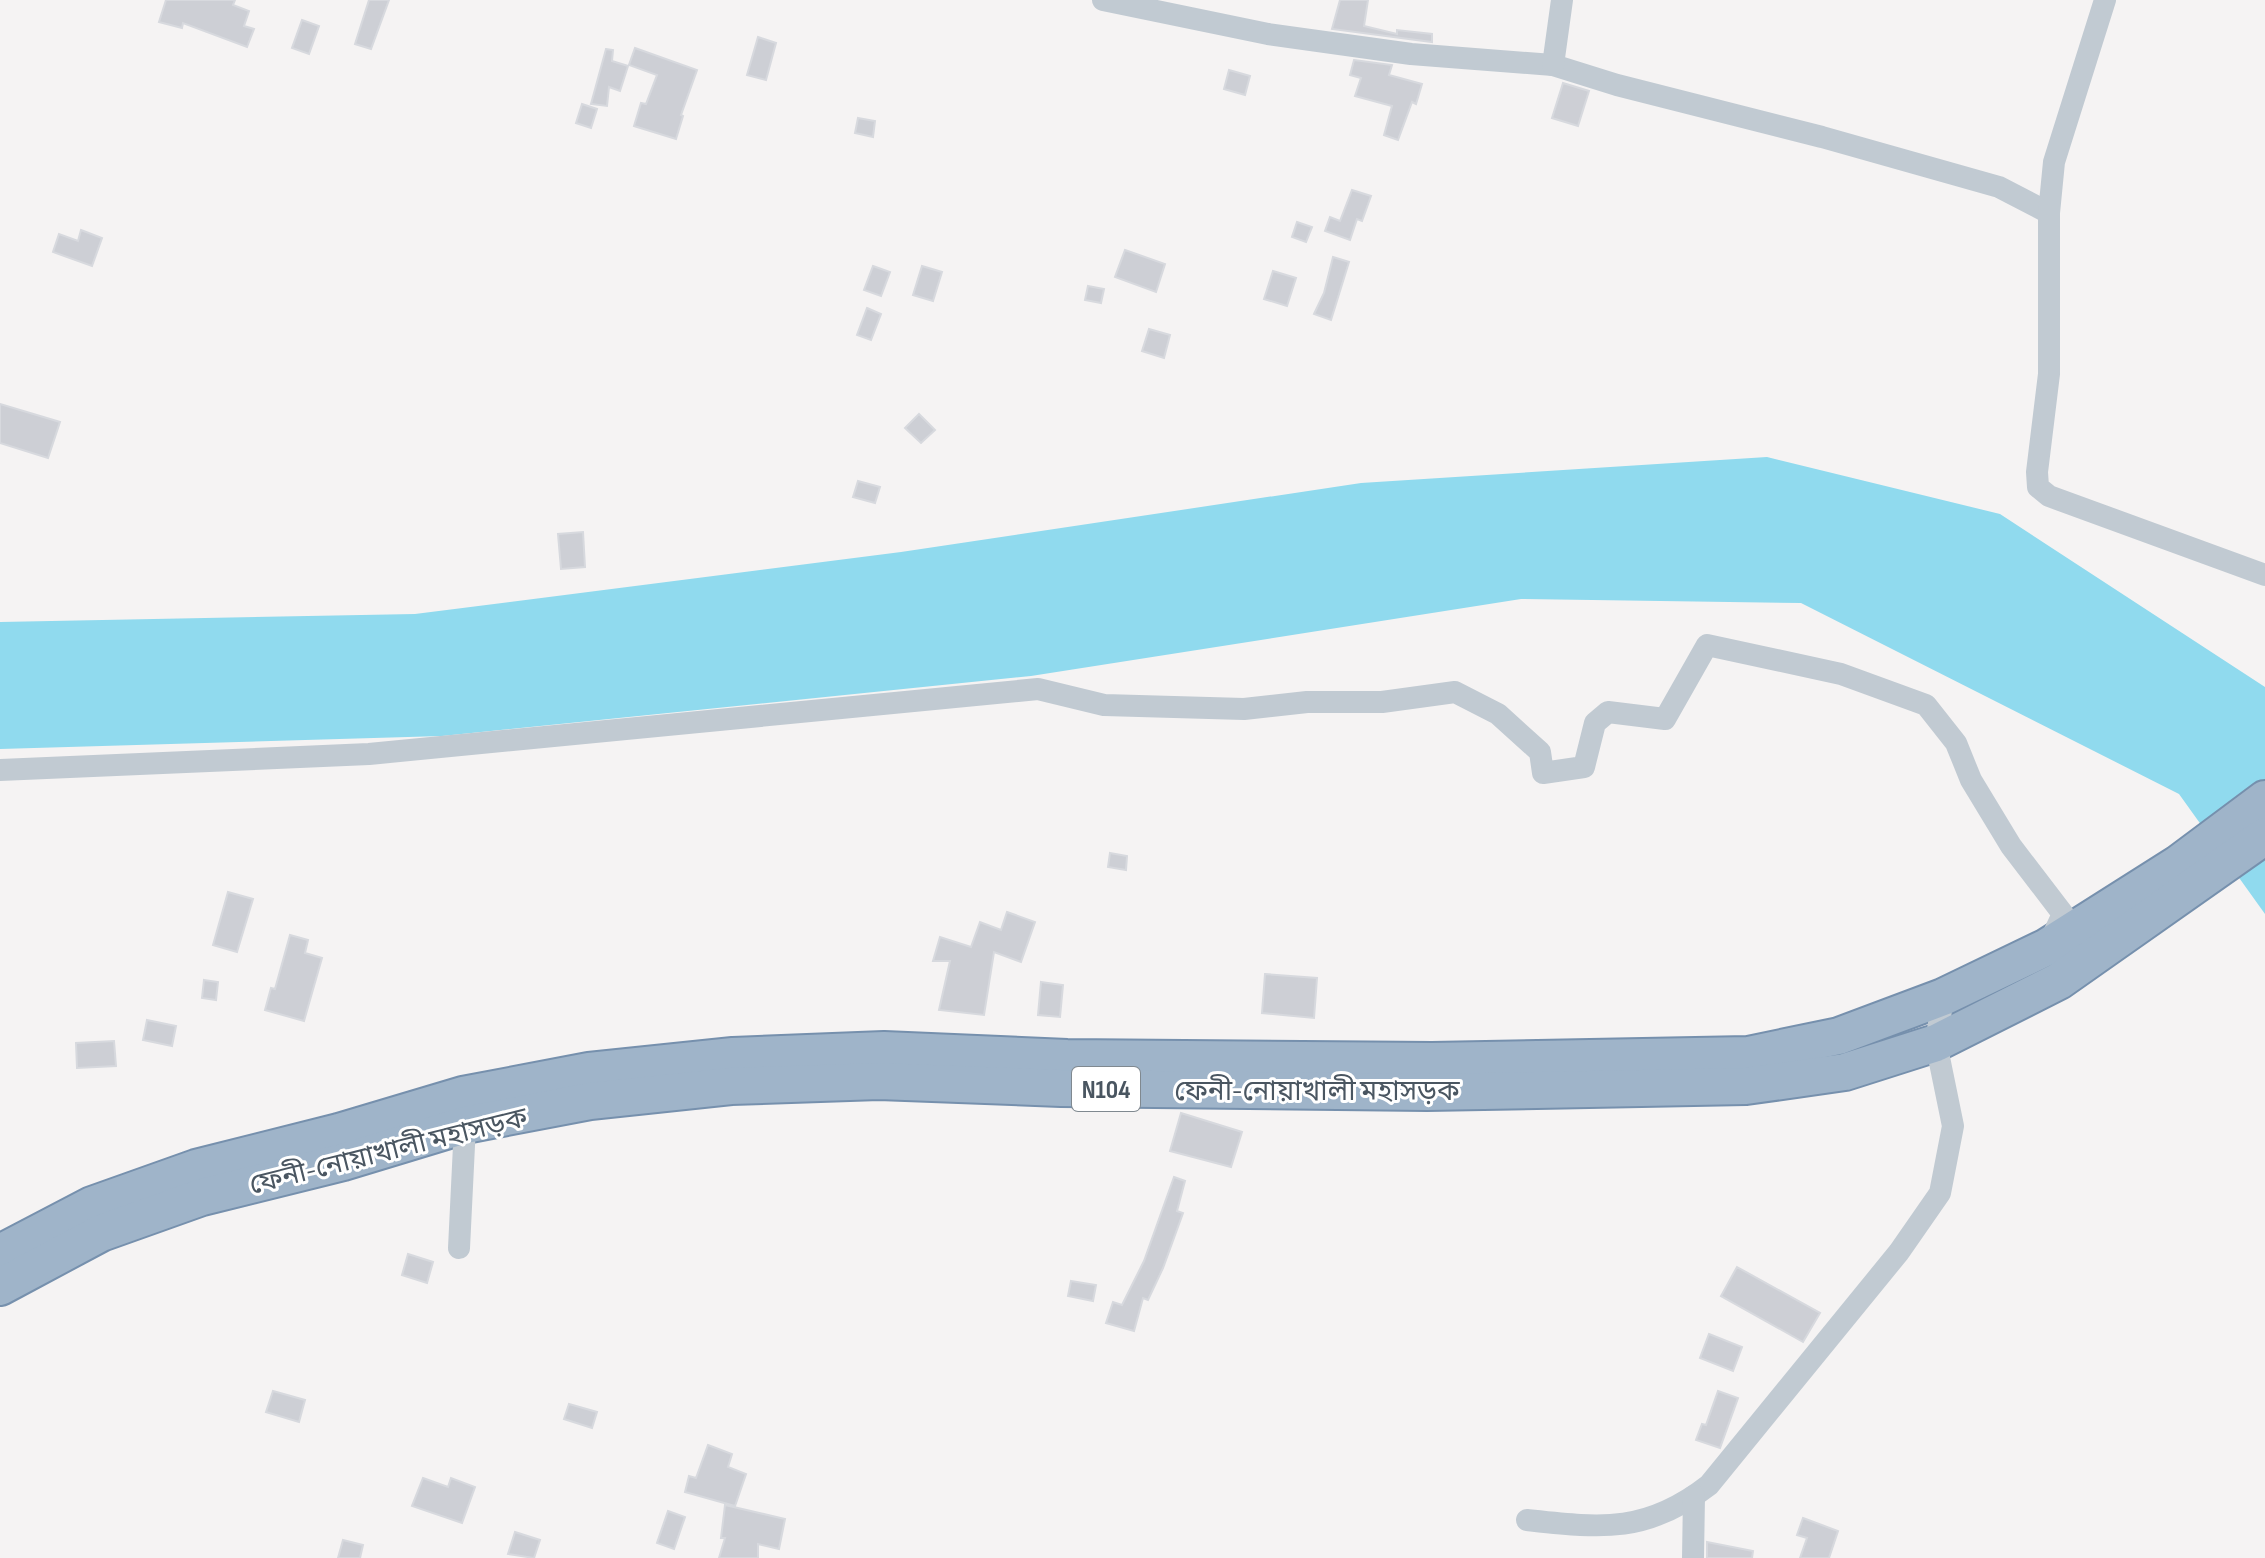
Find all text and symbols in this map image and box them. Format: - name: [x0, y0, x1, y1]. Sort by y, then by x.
- road number: N104: [1072, 1067, 1140, 1111]
- street label: ফেনী-নোয়াখালী মহাসড়ক: [1174, 1074, 1460, 1108]
- street label: ফেনী-নোয়াখালী মহাসড়ক: [246, 1100, 531, 1202]

